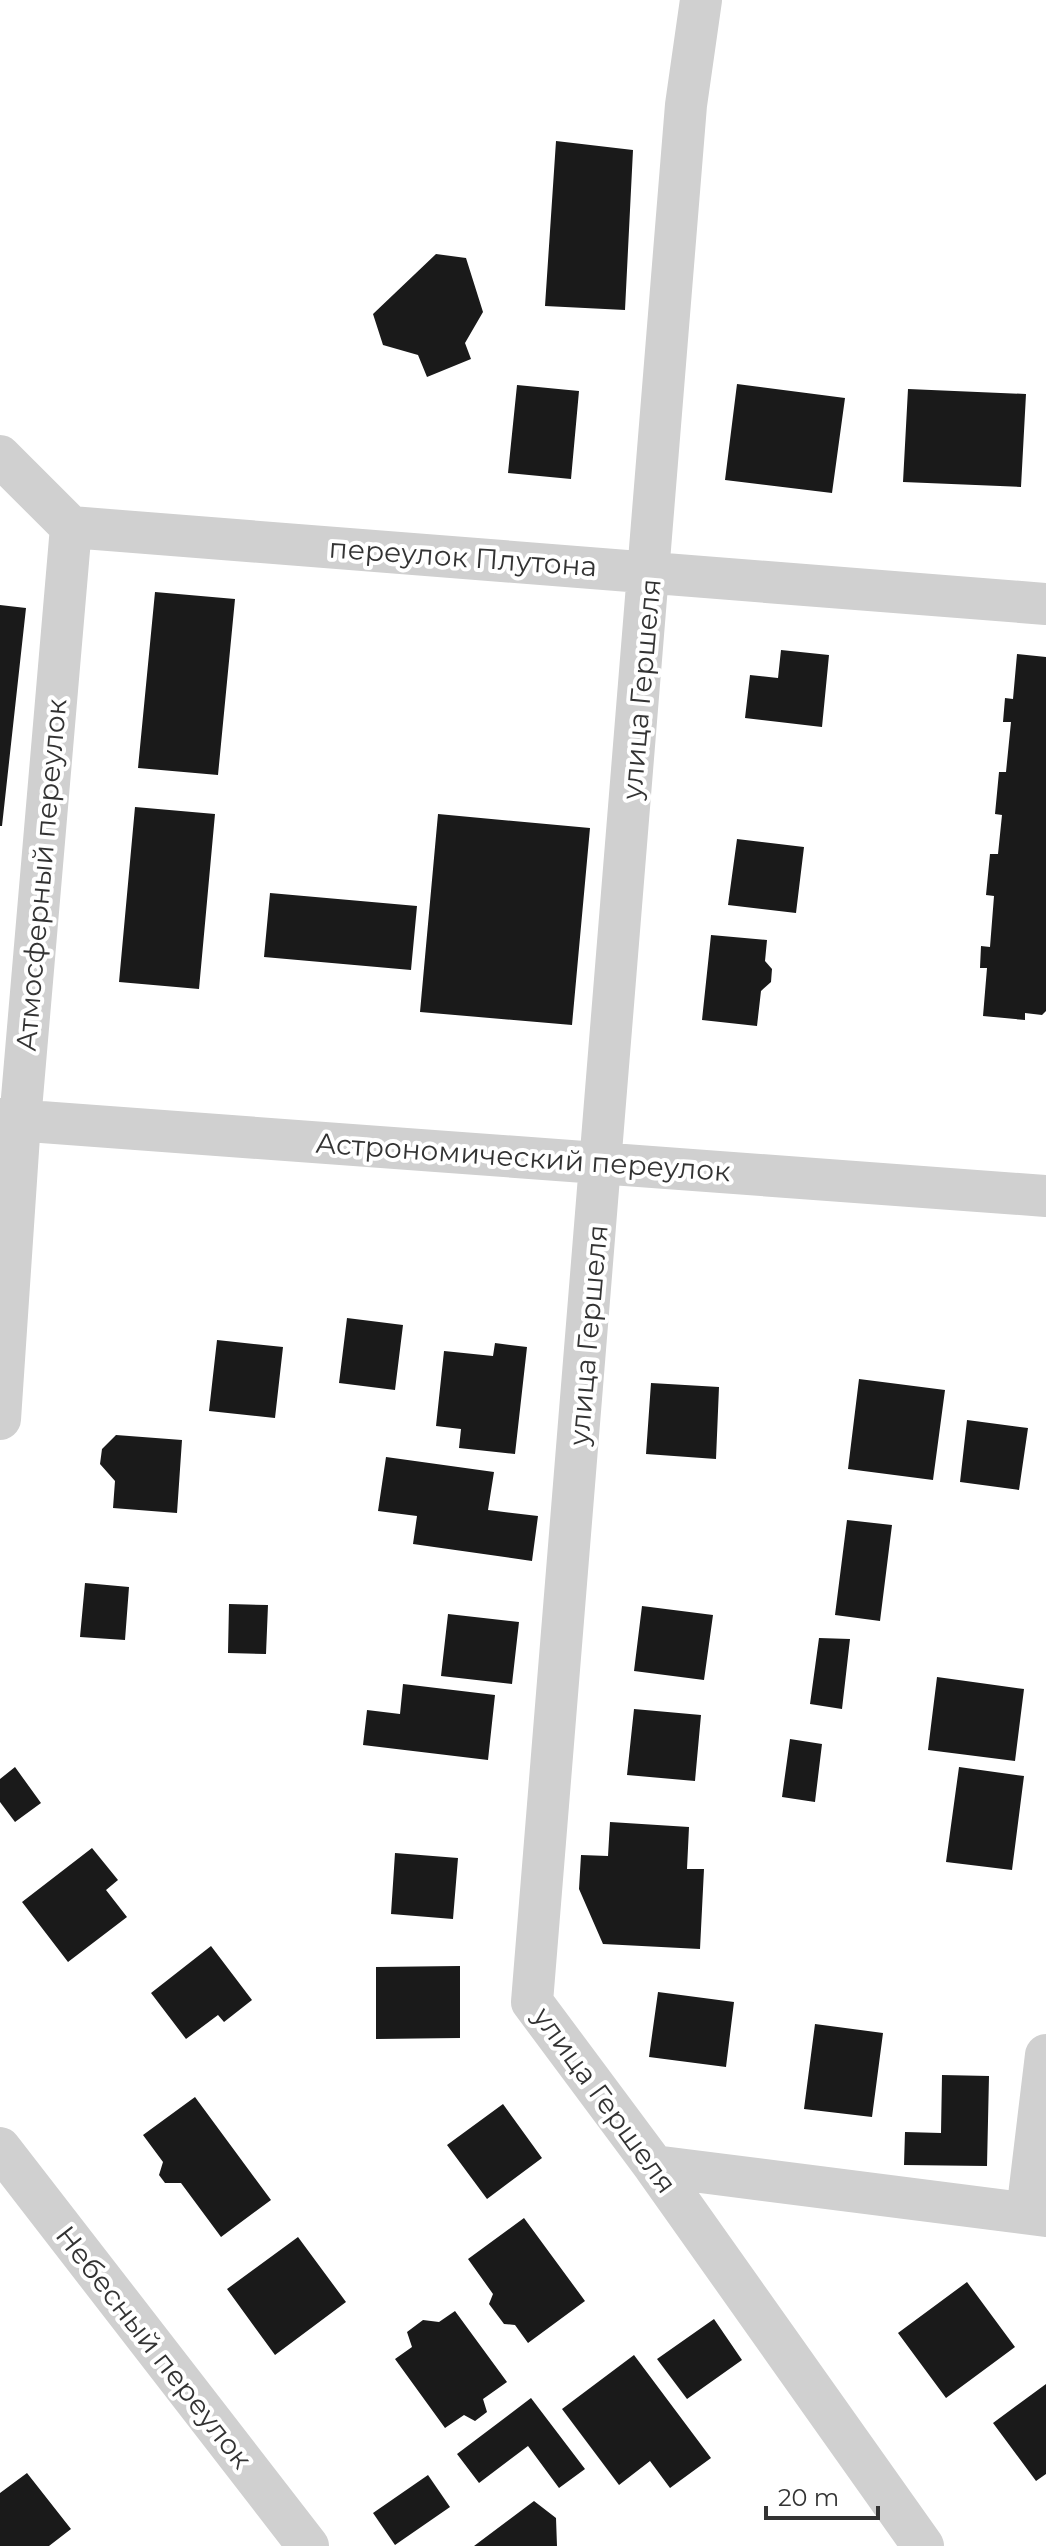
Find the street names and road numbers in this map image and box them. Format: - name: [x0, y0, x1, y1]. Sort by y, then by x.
- street label: переулок Плутона: [328, 531, 598, 583]
- street label: улица Гершеля: [614, 577, 668, 802]
- street label: Атмосферный переулок: [9, 697, 73, 1053]
- street label: Астрономический переулок: [314, 1126, 732, 1188]
- street label: улица Гершеля: [561, 1223, 615, 1448]
- street label: улица Гершеля: [526, 2000, 684, 2200]
- street label: Небесный переулок: [49, 2219, 259, 2475]

